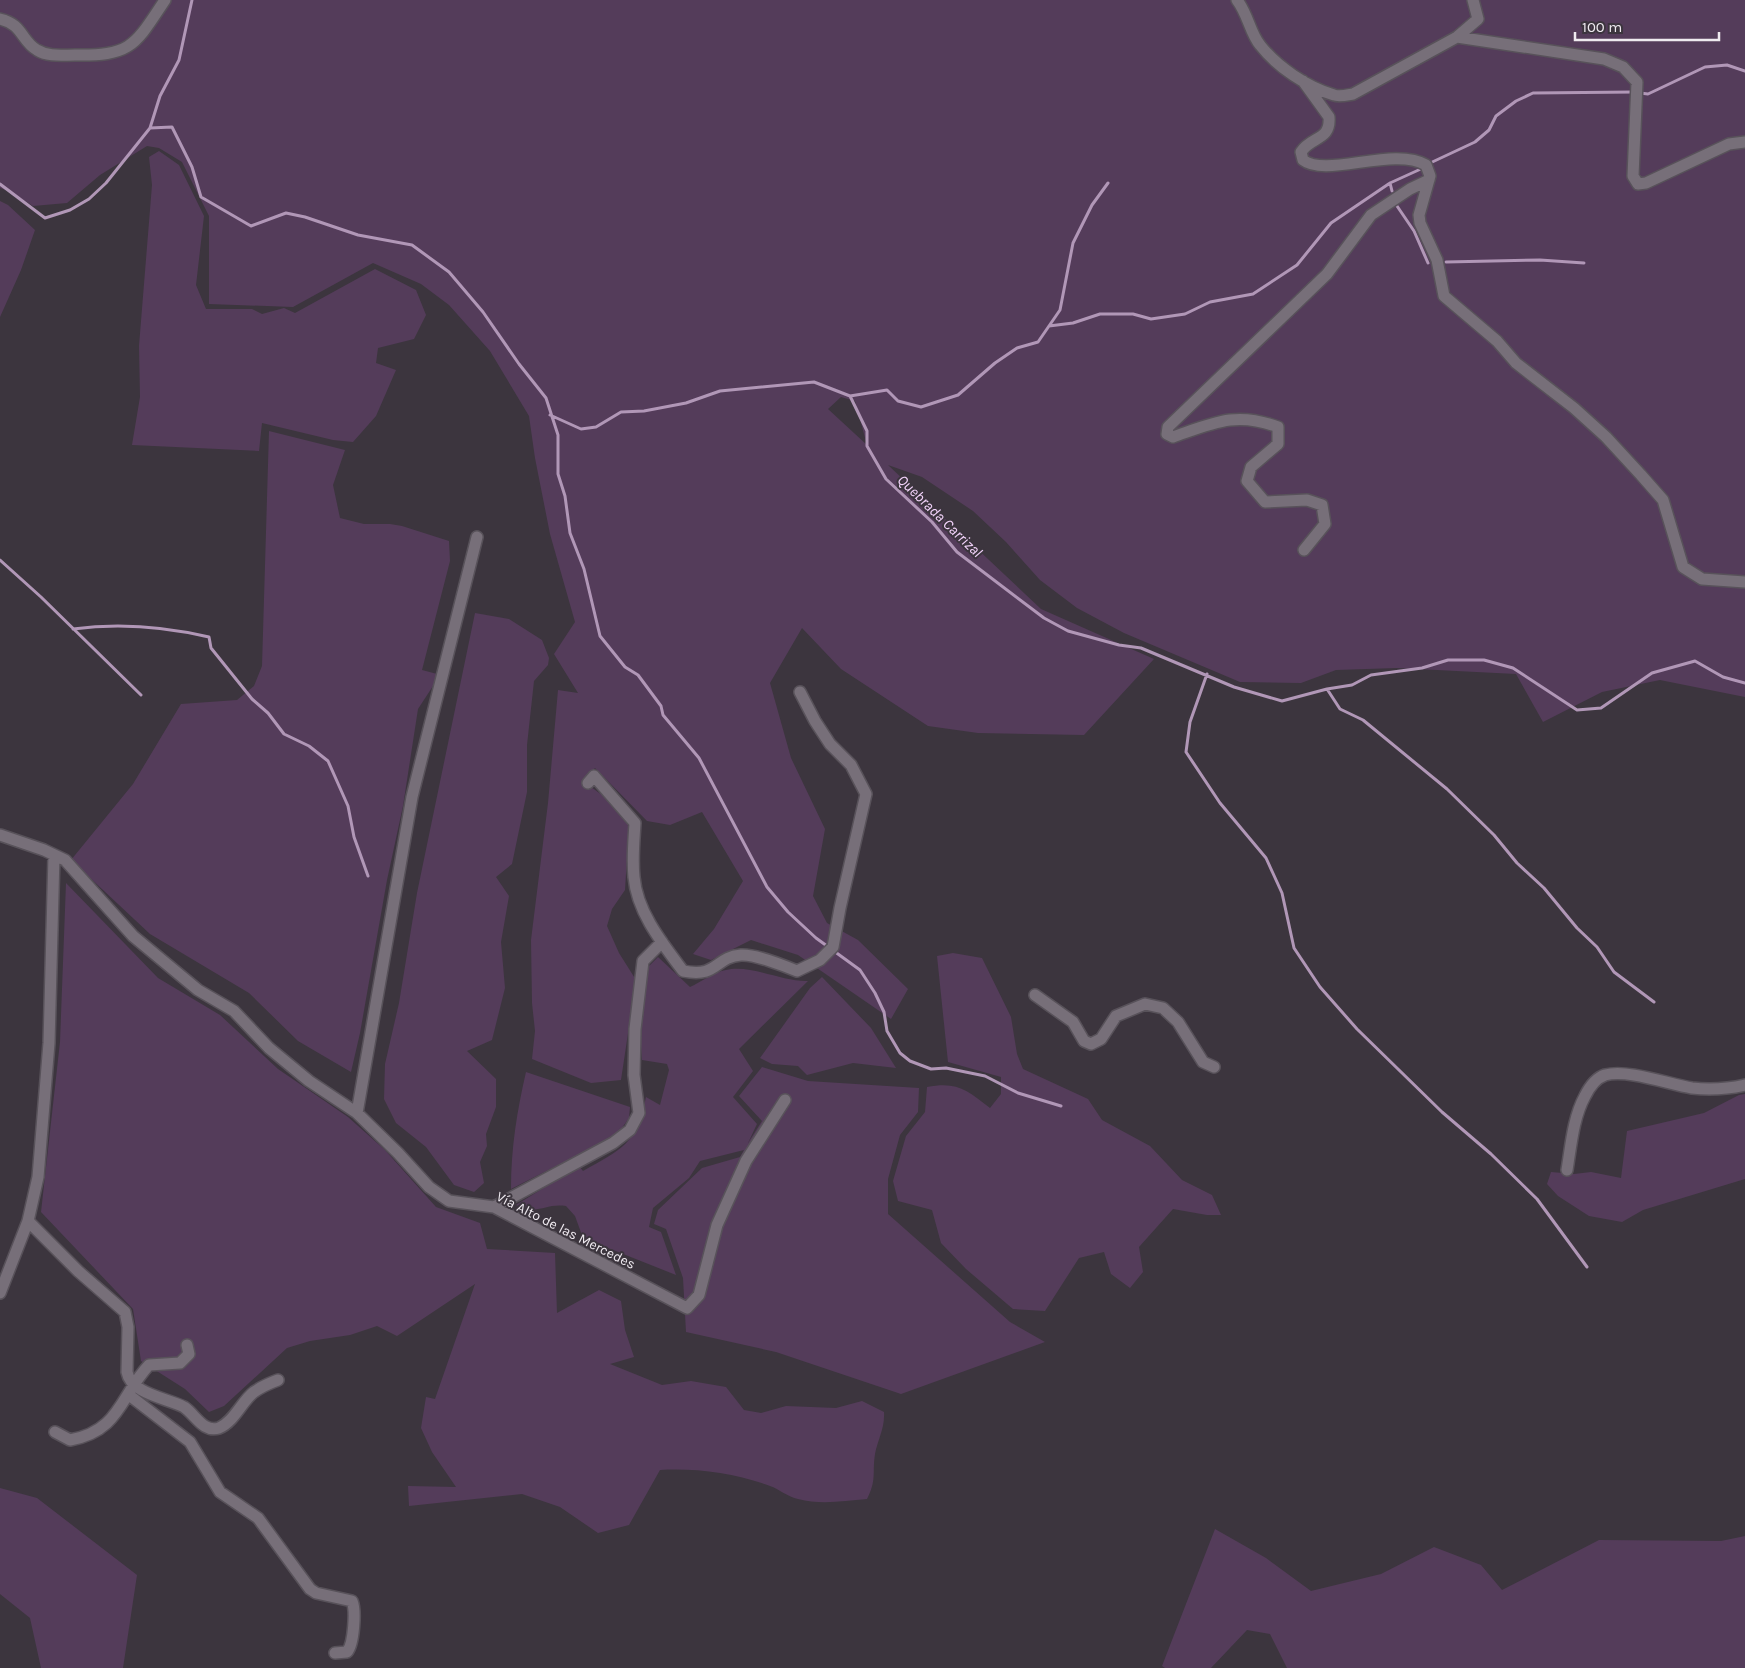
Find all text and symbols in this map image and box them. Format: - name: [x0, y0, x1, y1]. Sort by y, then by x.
- scale bar: [1575, 10, 1719, 42]
- text: 100 m: [1582, 18, 1622, 36]
- water label: Quebrada Carrizal: [894, 471, 986, 561]
- street label: Vía Alto de las Mercedes: [493, 1188, 638, 1273]

